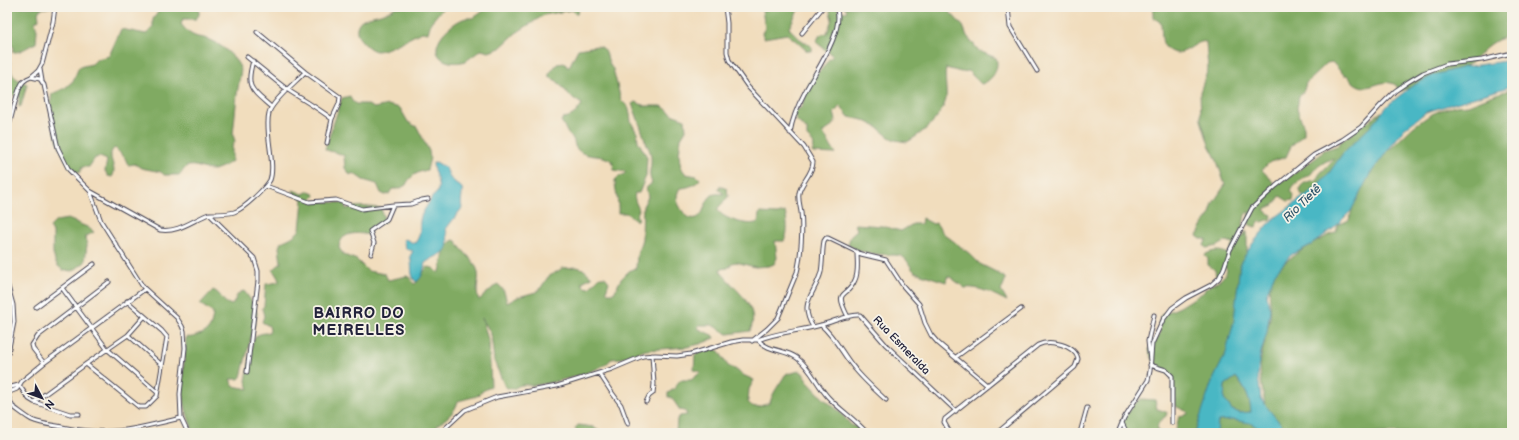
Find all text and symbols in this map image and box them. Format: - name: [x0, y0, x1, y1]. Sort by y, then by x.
- water label: Rio Tietê: [1280, 181, 1325, 225]
- district label: BAIRRO DO MEIRELLES: [313, 304, 405, 340]
- street label: Rua Esmeralda: [870, 313, 933, 377]
- north arrow: [22, 378, 62, 418]
- text: N: [42, 397, 57, 412]

